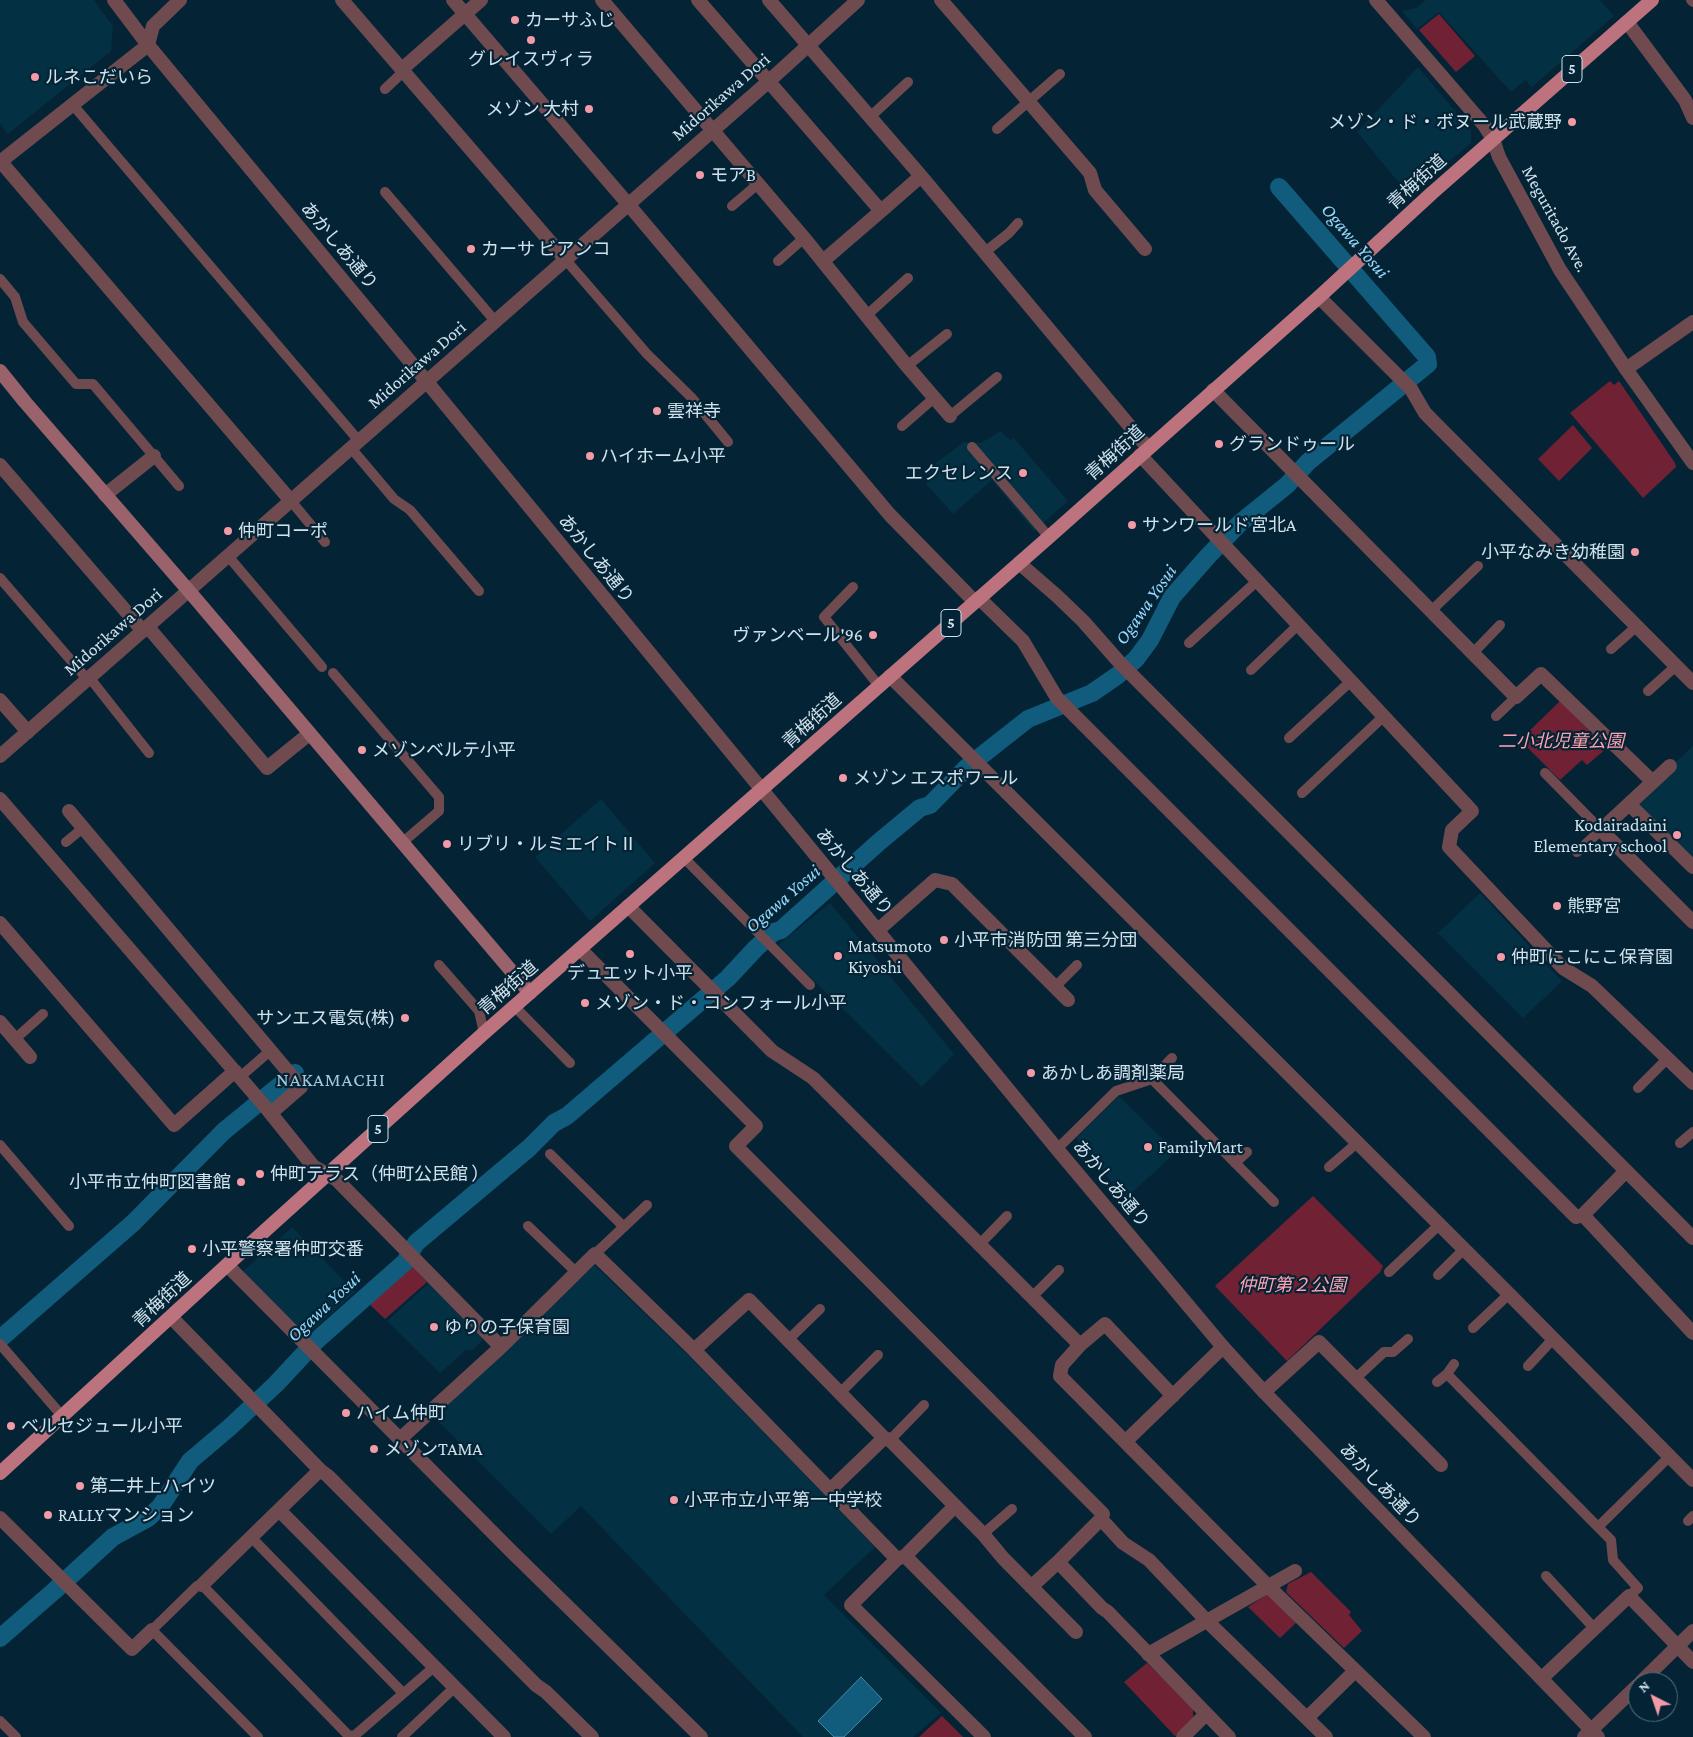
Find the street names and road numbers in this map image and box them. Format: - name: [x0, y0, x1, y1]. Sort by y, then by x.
- street label: Midorikawa Dori: [668, 49, 774, 145]
- road number: 5: [1562, 56, 1582, 82]
- street label: 青梅街道: [1383, 150, 1451, 214]
- street label: Meguritado Ave.: [1517, 162, 1593, 276]
- street label: あかしあ通り: [296, 198, 382, 294]
- street label: Midorikawa Dori: [364, 317, 470, 413]
- street label: 青梅街道: [1081, 421, 1149, 485]
- street label: あかしあ通り: [554, 510, 638, 608]
- street label: Midorikawa Dori: [60, 584, 166, 680]
- road number: 5: [941, 610, 961, 636]
- street label: 青梅街道: [778, 689, 846, 753]
- street label: あかしあ通り: [811, 824, 897, 920]
- street label: 青梅街道: [474, 956, 542, 1020]
- road number: 5: [368, 1116, 388, 1142]
- street label: あかしあ通り: [1068, 1136, 1154, 1232]
- street label: 青梅街道: [128, 1268, 196, 1332]
- street label: あかしあ通り: [1335, 1439, 1425, 1531]

